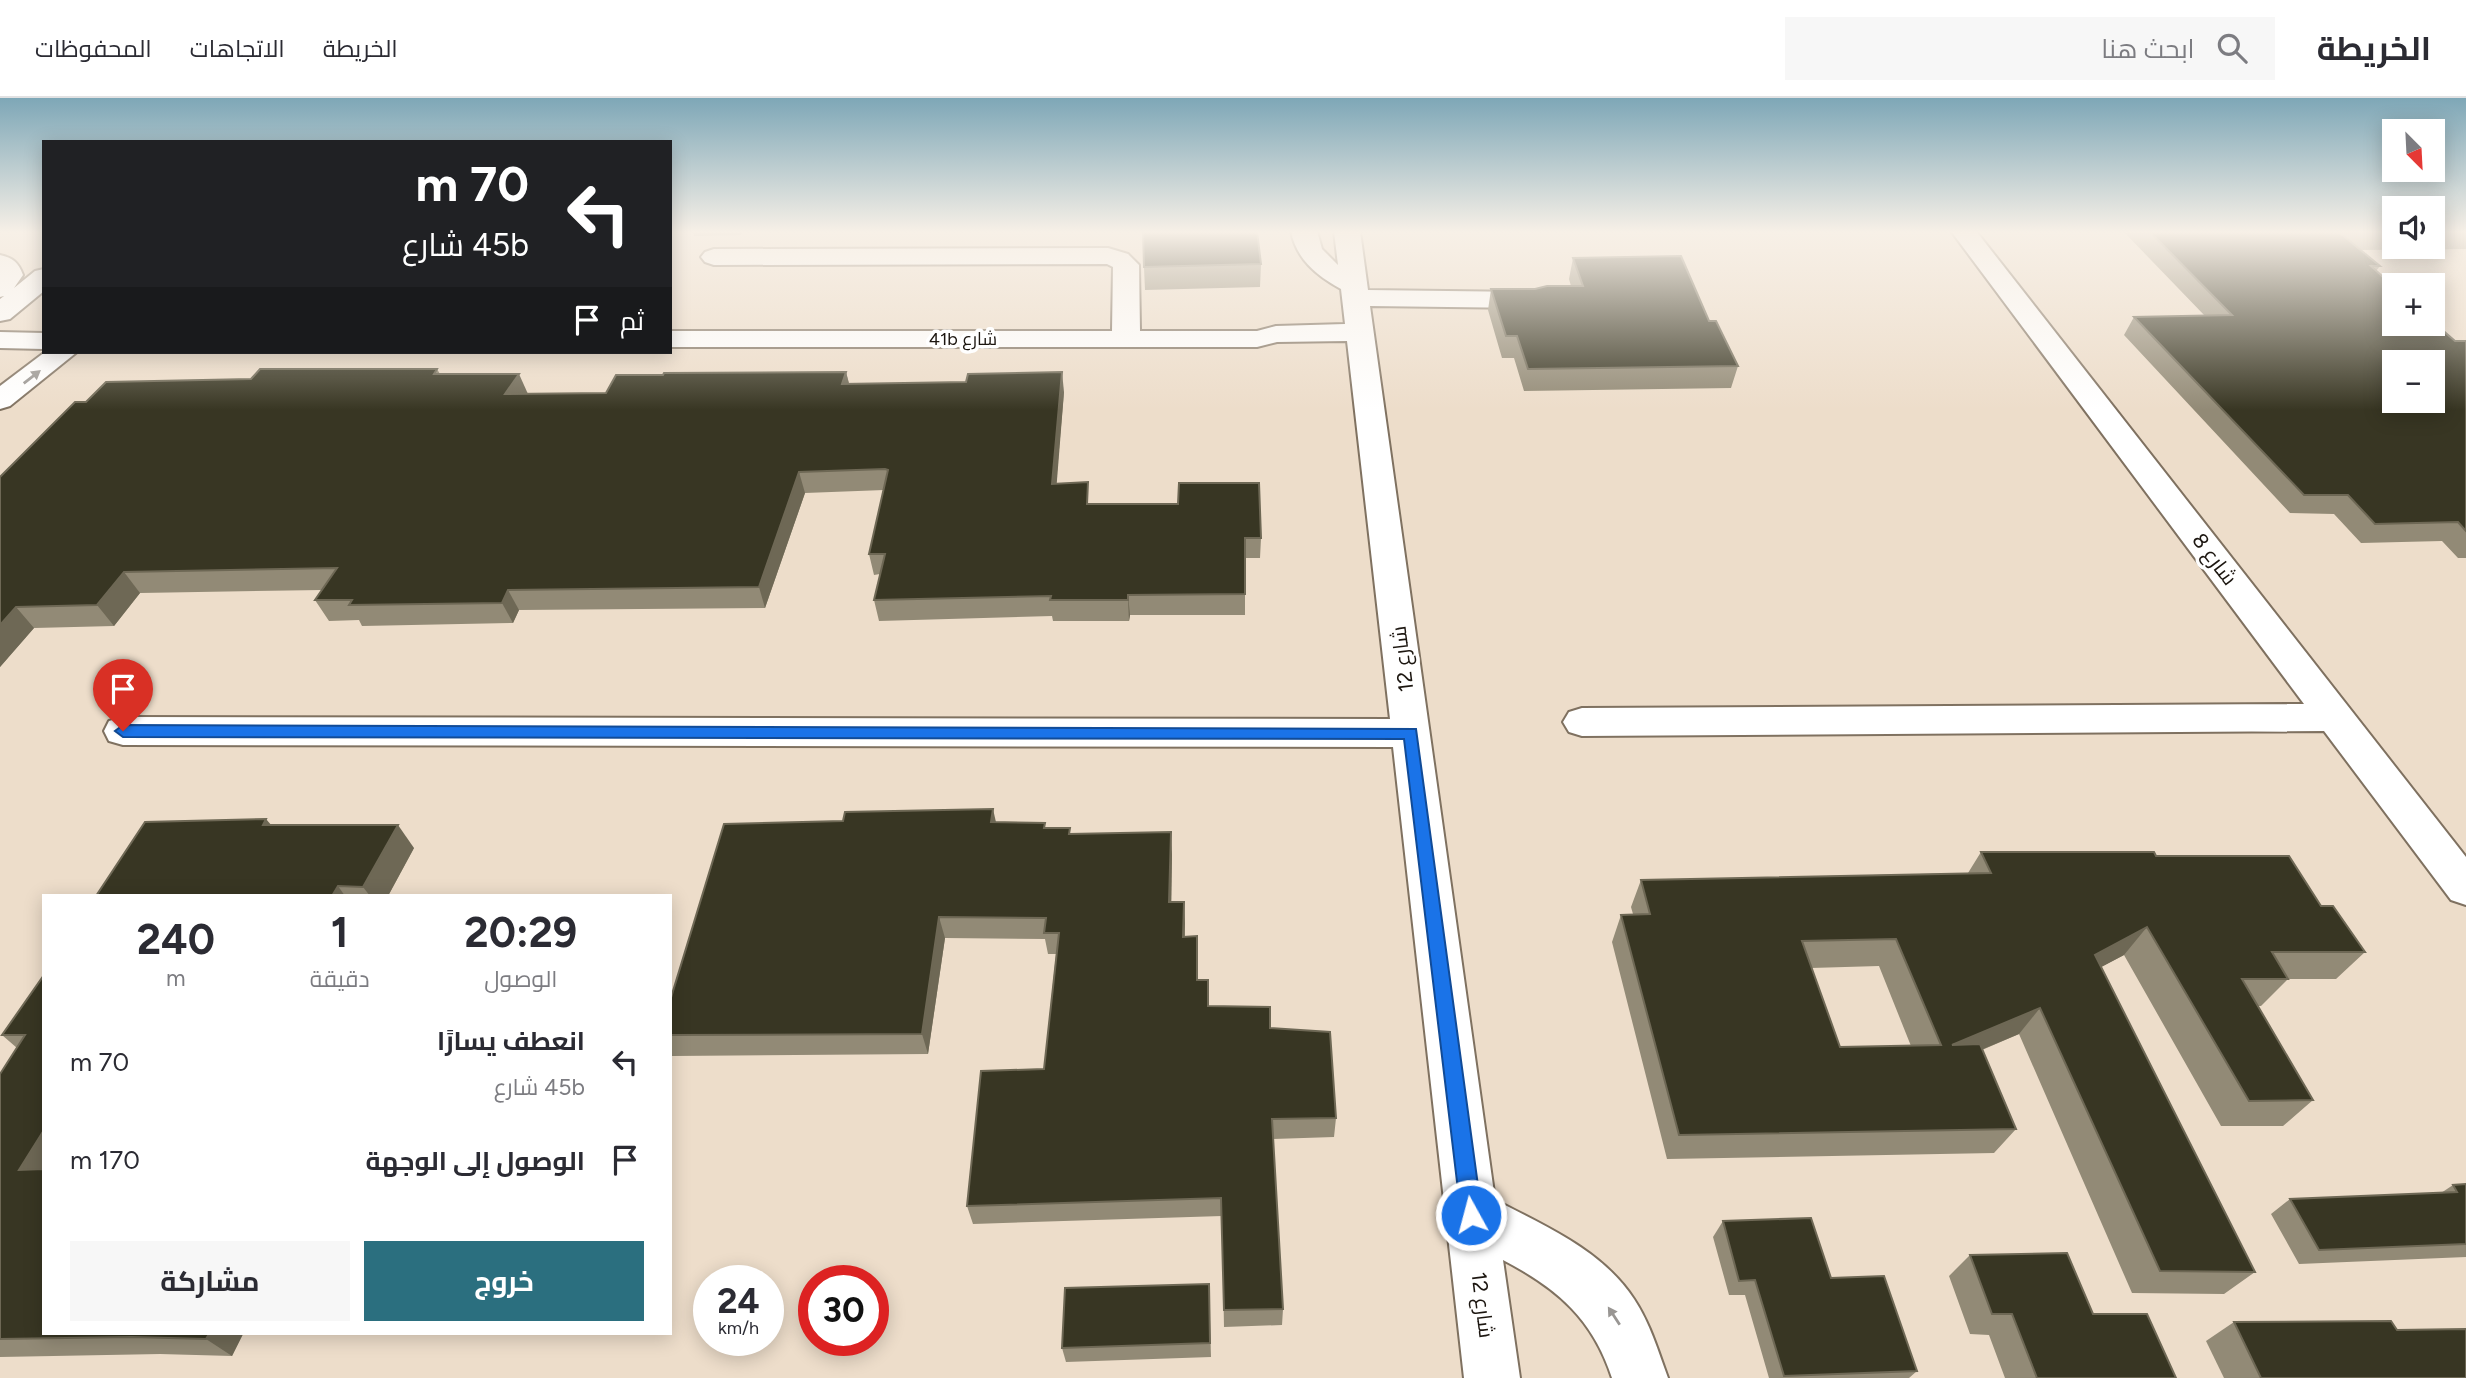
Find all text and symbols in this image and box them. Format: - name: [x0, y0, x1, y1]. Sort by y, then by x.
- search box: [1785, 17, 2275, 80]
- icon: search: [2213, 29, 2251, 67]
- text: الخريطة: [2317, 29, 2431, 68]
- text: ابحث هنا: [2101, 33, 2195, 65]
- text: المحفوظات: [35, 34, 152, 63]
- text: الاتجاهات: [190, 34, 285, 63]
- text: الخريطة: [323, 34, 398, 63]
- north arrow: [2382, 119, 2445, 182]
- map controls: [2382, 119, 2445, 413]
- text: 70 m: [416, 154, 529, 213]
- icon: left: [553, 168, 644, 259]
- button: sound: [2382, 196, 2445, 259]
- text: 45b شارع: [402, 226, 529, 264]
- button: +: [2382, 273, 2445, 336]
- icon: arrive: [568, 301, 606, 339]
- text: ثم: [620, 305, 644, 337]
- street label: 41b شارع: [929, 328, 997, 351]
- button: −: [2382, 350, 2445, 413]
- one-way arrow: [23, 370, 41, 384]
- street label: شارع 8: [2186, 528, 2243, 591]
- street label: شارع 12: [1386, 624, 1420, 693]
- pin: [93, 659, 153, 731]
- icon: arrive: [104, 670, 142, 708]
- text: 1: [331, 907, 349, 958]
- text: 20:29: [464, 907, 577, 958]
- text: 240: [137, 914, 215, 965]
- text: m: [166, 964, 186, 992]
- text: دقيقة: [310, 965, 370, 993]
- text: الوصول: [484, 965, 557, 993]
- text: انعطف يسارًا: [437, 1025, 585, 1057]
- icon: left: [606, 1043, 644, 1081]
- text: 70 m: [70, 1046, 129, 1078]
- text: 45b شارع: [494, 1073, 585, 1101]
- icon: arrive: [606, 1141, 644, 1179]
- text: 170 m: [70, 1144, 140, 1176]
- text: الوصول إلى الوجهة: [365, 1145, 585, 1177]
- position arrow: [1434, 1178, 1508, 1252]
- button: مشاركة: [70, 1241, 350, 1321]
- button: خروج: [364, 1241, 644, 1321]
- speed limit sign: 30: [798, 1265, 889, 1356]
- street label: شارع 12: [1465, 1271, 1499, 1340]
- text: 24: [717, 1280, 760, 1322]
- one-way arrow: [1608, 1306, 1621, 1325]
- text: km/h: [718, 1317, 759, 1339]

